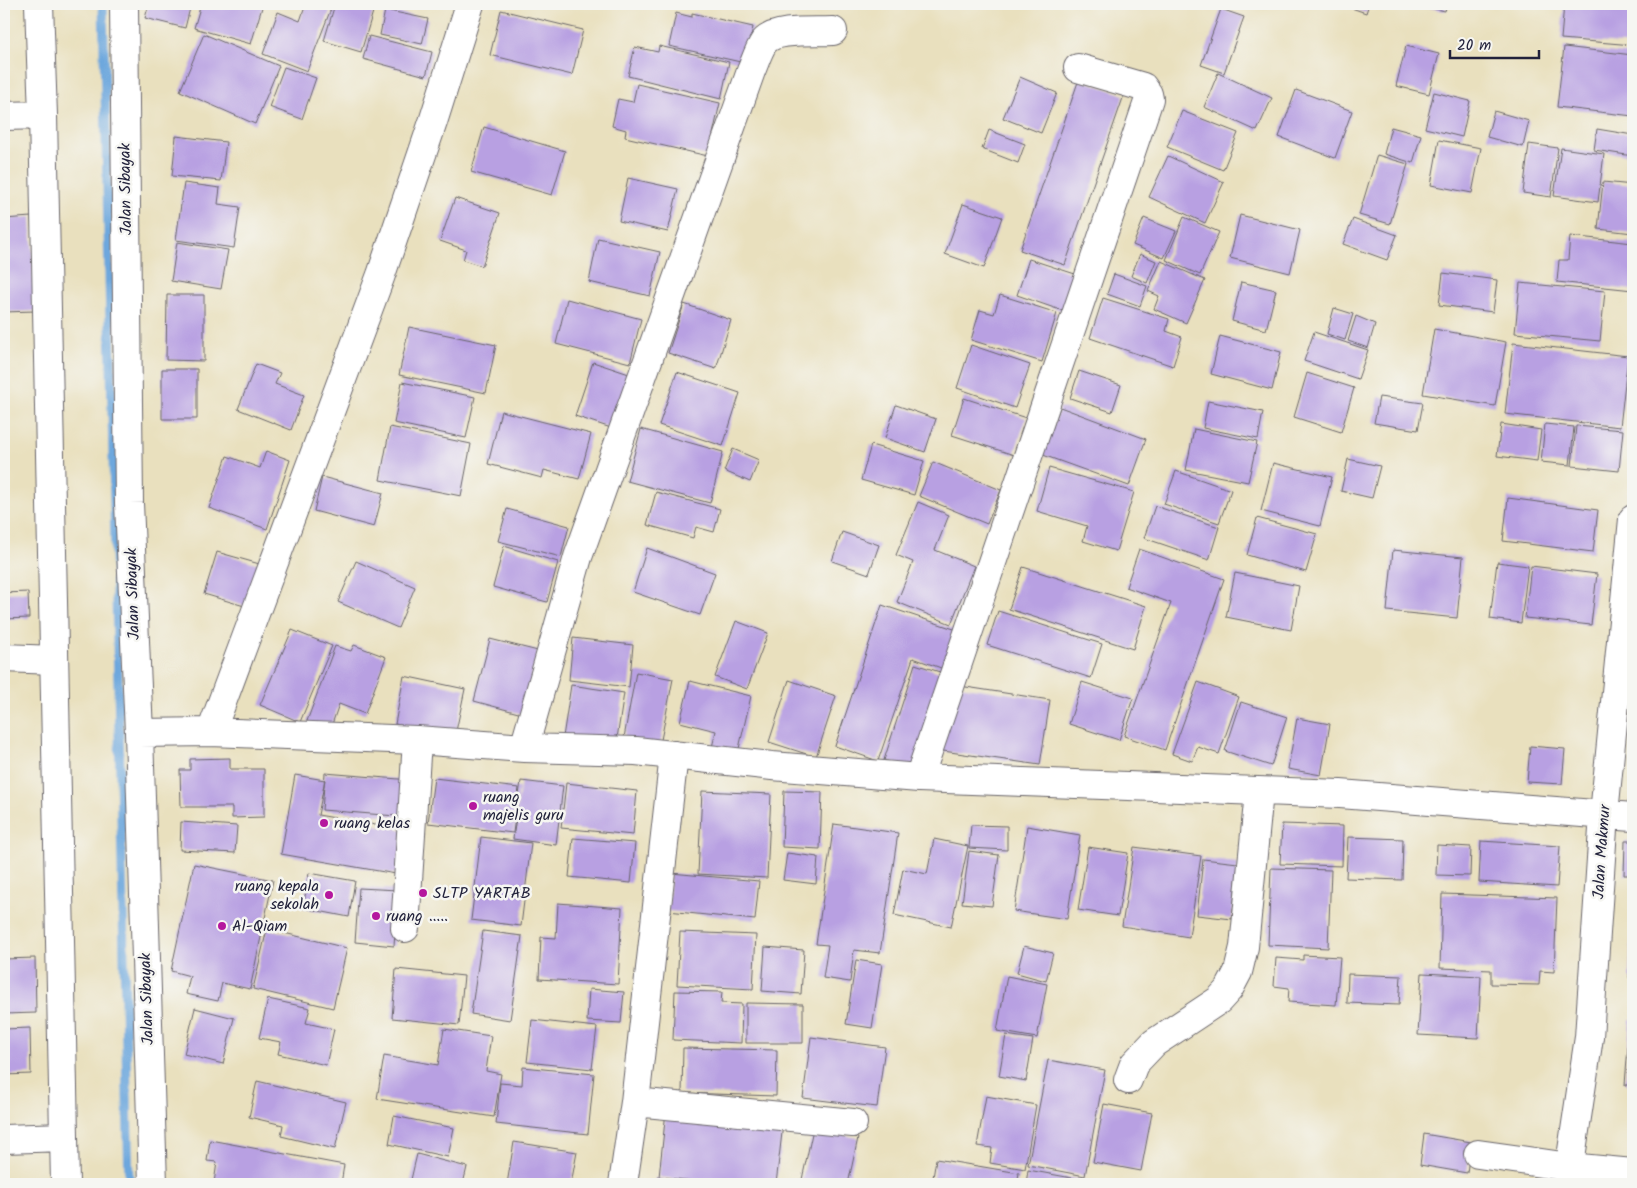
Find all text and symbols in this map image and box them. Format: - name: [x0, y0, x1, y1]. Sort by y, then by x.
- scale bar: [1450, 28, 1538, 60]
- text: 20 m: [1457, 34, 1491, 58]
- street label: Jalan Sibayak: [113, 142, 139, 235]
- street label: Jalan Sibayak: [119, 547, 147, 640]
- place label: ruang majelis guru: [483, 785, 564, 828]
- marker: ruang majelis guru: [467, 800, 479, 812]
- street label: Jalan Makmur: [1586, 802, 1618, 900]
- place label: ruang kelas: [334, 811, 410, 836]
- marker: ruang kelas: [318, 817, 330, 829]
- place label: ruang kepala sekolah: [235, 874, 319, 917]
- place label: SLTP YARTAB: [433, 881, 531, 906]
- marker: SLTP YARTAB: [417, 887, 429, 899]
- marker: ruang kepala sekolah: [323, 889, 335, 901]
- place label: ruang .....: [386, 904, 448, 929]
- marker: ruang .....: [370, 910, 382, 922]
- place label: Al-Qiam: [232, 914, 288, 939]
- marker: Al-Qiam: [216, 920, 228, 932]
- street label: Jalan Sibayak: [133, 952, 161, 1045]

